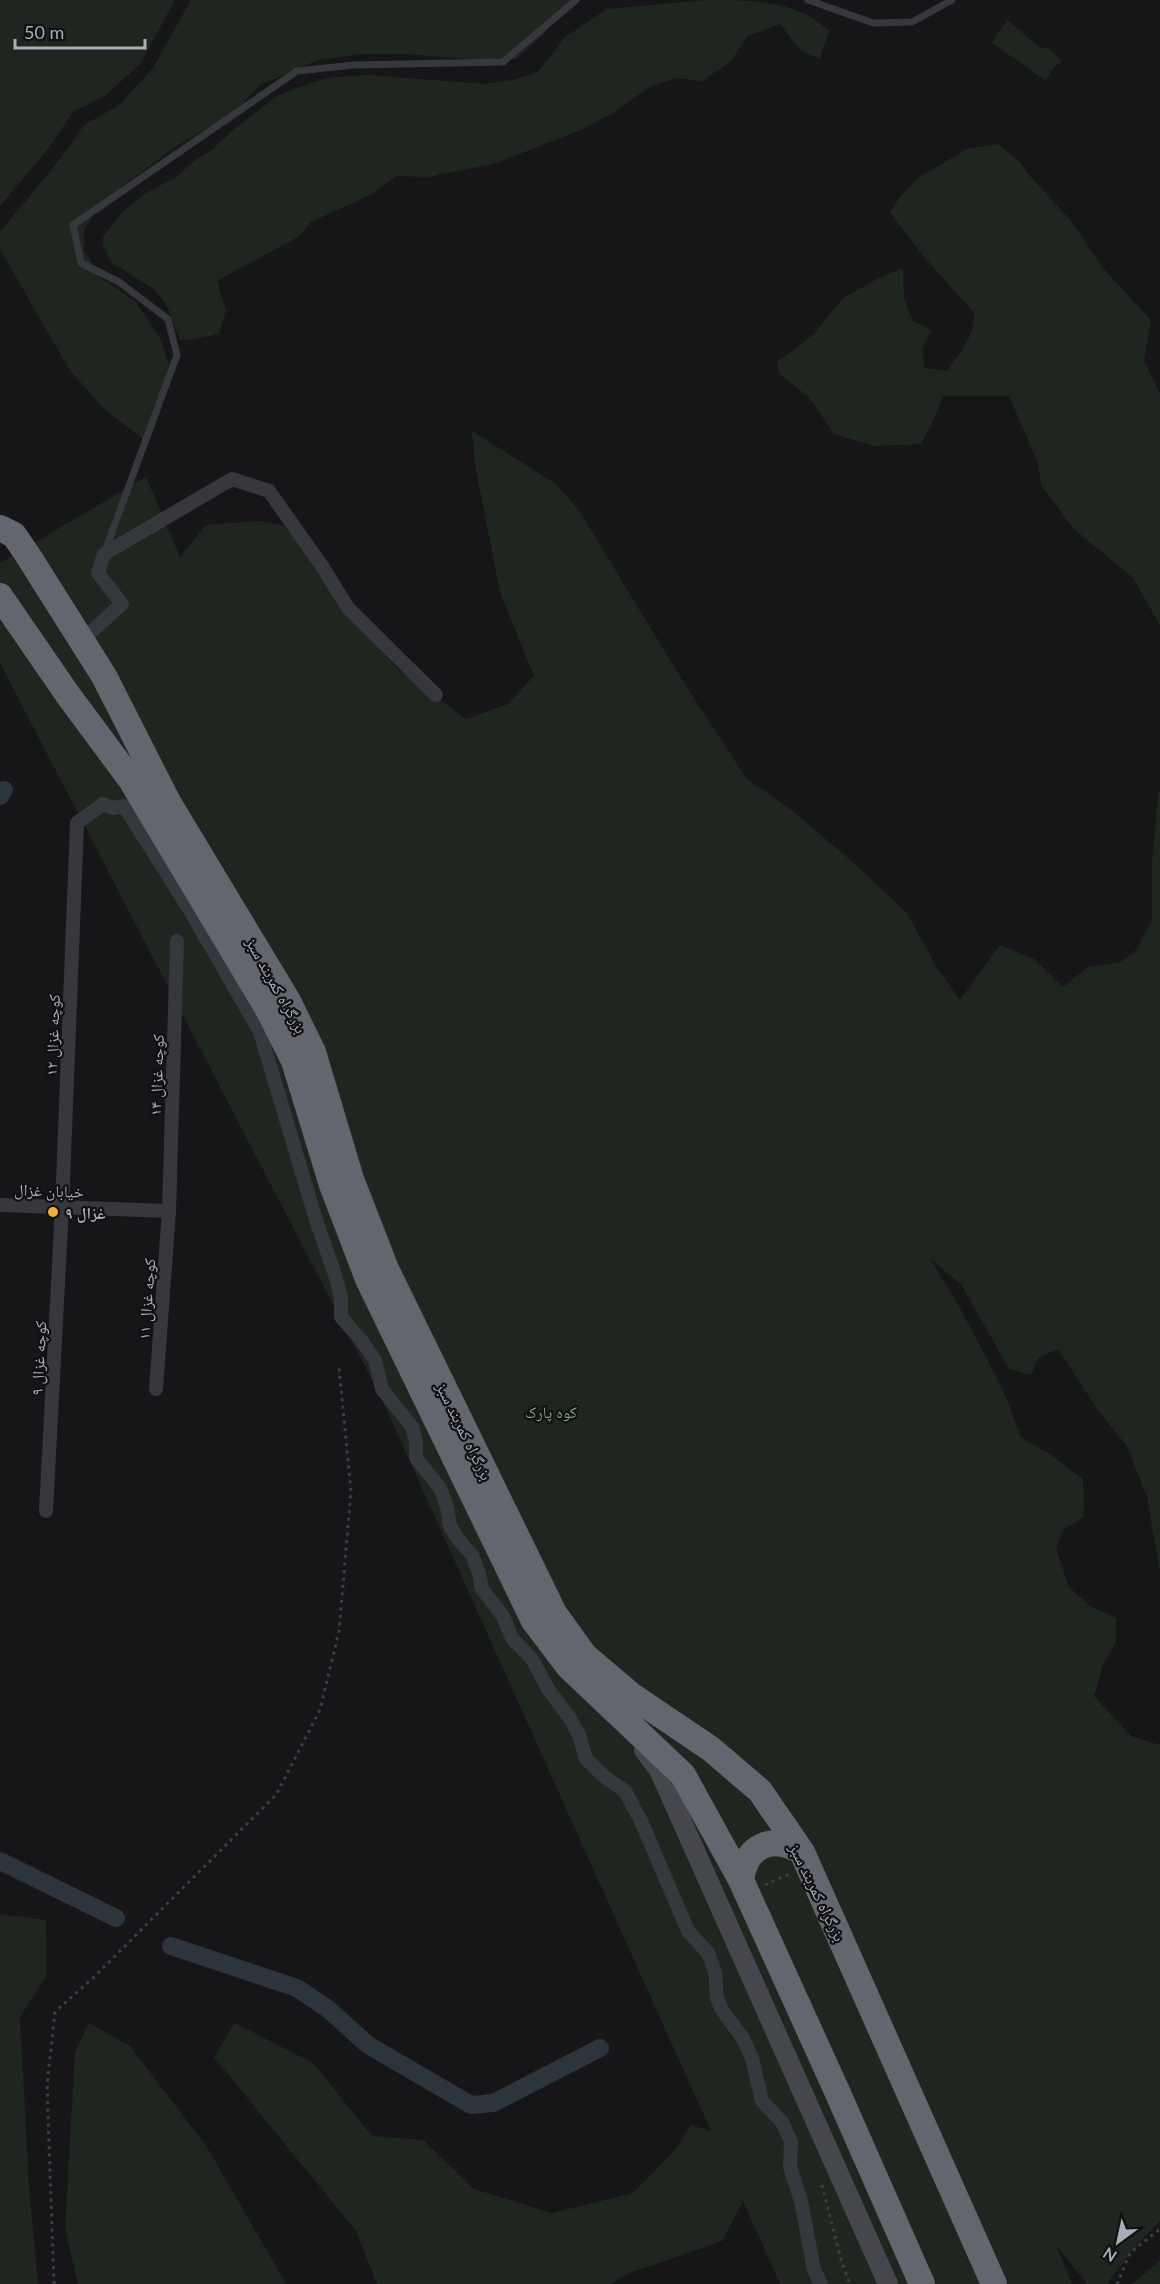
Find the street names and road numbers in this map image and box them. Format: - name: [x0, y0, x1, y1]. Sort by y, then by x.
- street label: بزرگراه کمربند سبز: [241, 933, 311, 1037]
- street label: کوچه غزال ۱۲: [41, 993, 65, 1076]
- street label: کوچه غزال ۱۴: [145, 1033, 169, 1116]
- street label: خیابان غزال: [14, 1179, 84, 1203]
- street label: کوچه غزال ۱۱: [134, 1257, 160, 1341]
- street label: کوچه غزال ۹: [27, 1320, 51, 1396]
- street label: بزرگراه کمربند سبز: [432, 1378, 497, 1484]
- street label: بزرگراه کمربند سبز: [785, 1839, 850, 1945]

